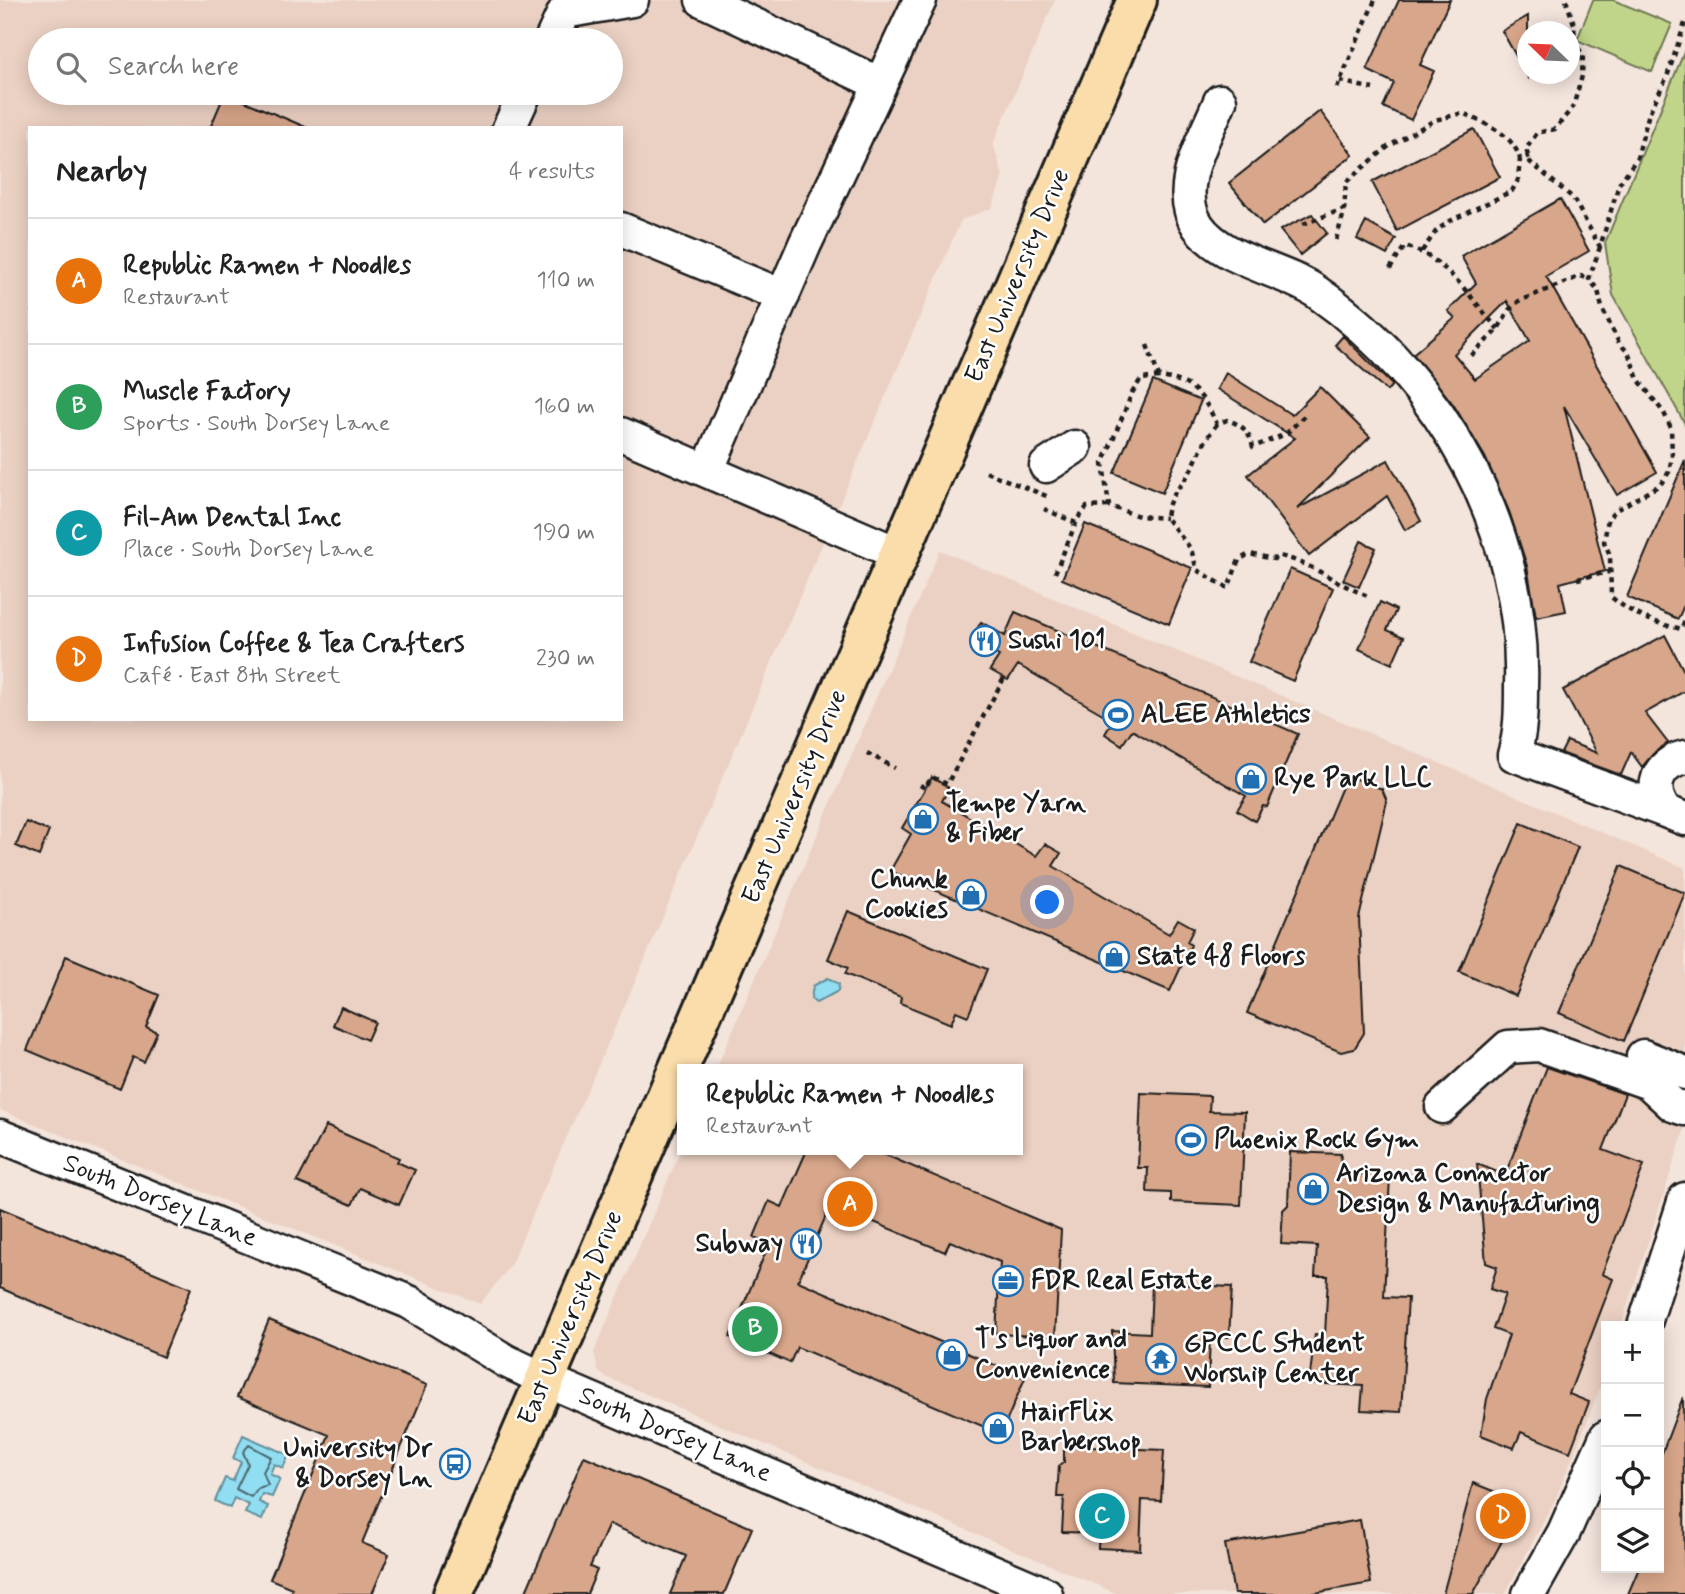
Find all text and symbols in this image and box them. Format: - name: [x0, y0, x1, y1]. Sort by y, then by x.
- north arrow: [1517, 21, 1580, 84]
- search box: [28, 28, 623, 105]
- icon: search: [52, 48, 90, 86]
- text: Search here: [108, 50, 239, 84]
- text: Nearby: [56, 152, 147, 191]
- text: 4 results: [509, 157, 595, 187]
- street label: East University Drive: [957, 163, 1079, 389]
- text: Republic Ramen + Noodles: [123, 249, 411, 283]
- text: A: [71, 266, 87, 296]
- text: 110 m: [536, 266, 595, 296]
- text: Restaurant: [123, 283, 230, 313]
- text: Muscle Factory: [123, 375, 291, 409]
- text: B: [72, 392, 86, 422]
- text: 160 m: [534, 392, 595, 422]
- text: Sports · South Dorsey Lane: [123, 409, 390, 439]
- text: Fil-Am Dental Inc: [123, 501, 341, 535]
- text: C: [71, 518, 87, 548]
- text: 190 m: [533, 518, 595, 548]
- text: Place · South Dorsey Lane: [123, 535, 374, 565]
- restaurant icon: Sushi 101: [968, 624, 1002, 658]
- place label: Sushi 101: [1008, 624, 1105, 658]
- text: Infusion Coffee & Tea Crafters: [123, 627, 464, 661]
- text: D: [71, 644, 87, 674]
- text: 230 m: [536, 644, 595, 674]
- text: Café · East 8th Street: [123, 661, 340, 691]
- street label: East University Drive: [734, 684, 856, 910]
- sports icon: ALEE Athletics: [1101, 698, 1135, 732]
- place label: ALEE Athletics: [1141, 698, 1311, 732]
- shop icon: Rye Park LLC: [1234, 762, 1268, 796]
- place label: Rye Park LLC: [1274, 762, 1431, 796]
- place label: Tempe Yarn & Fiber: [946, 787, 1086, 851]
- shop icon: Tempe Yarn & Fiber: [906, 802, 940, 836]
- place label: Chunk Cookies: [865, 863, 948, 927]
- shop icon: Chunk Cookies: [954, 878, 988, 912]
- your location: [1030, 885, 1064, 919]
- shop icon: State 48 Floors: [1097, 940, 1131, 974]
- place label: State 48 Floors: [1137, 940, 1306, 974]
- popup: [677, 1064, 1023, 1155]
- text: Republic Ramen + Noodles: [706, 1078, 994, 1112]
- text: Restaurant: [706, 1112, 813, 1142]
- sports icon: Phoenix Rock Gym: [1174, 1123, 1208, 1157]
- place label: Phoenix Rock Gym: [1214, 1123, 1419, 1157]
- street label: South Dorsey Lane: [58, 1147, 262, 1256]
- place label: Arizona Connector Design & Manufacturing: [1336, 1157, 1600, 1224]
- shop icon: Arizona Connector Design & Manufacturing: [1296, 1172, 1330, 1206]
- pin: A: [827, 1178, 873, 1230]
- street label: East University Drive: [510, 1205, 632, 1431]
- place label: Subway: [695, 1227, 783, 1261]
- restaurant icon: Subway: [789, 1227, 823, 1261]
- office icon: FDR Real Estate: [991, 1264, 1025, 1298]
- place label: FDR Real Estate: [1031, 1264, 1212, 1298]
- pin: B: [732, 1303, 778, 1355]
- map controls: [1601, 1321, 1664, 1573]
- button: +: [1601, 1321, 1664, 1384]
- place label: T's Liquor and Convenience: [975, 1323, 1127, 1387]
- place label: GPCCC Student Worship Center: [1183, 1327, 1364, 1391]
- shop icon: T's Liquor and Convenience: [935, 1338, 969, 1372]
- temple icon: GPCCC Student Worship Center: [1144, 1342, 1178, 1376]
- street label: South Dorsey Lane: [573, 1379, 777, 1491]
- button: −: [1601, 1384, 1664, 1447]
- place label: HairFlix Barbershop: [1021, 1396, 1141, 1460]
- shop icon: HairFlix Barbershop: [981, 1411, 1015, 1445]
- place label: University Dr & Dorsey Ln: [283, 1432, 433, 1496]
- bus stop icon: University Dr & Dorsey Ln: [438, 1447, 472, 1481]
- button: locate: [1601, 1447, 1664, 1510]
- pin: C: [1079, 1490, 1125, 1542]
- pin: D: [1480, 1490, 1526, 1542]
- button: layers: [1601, 1510, 1664, 1573]

